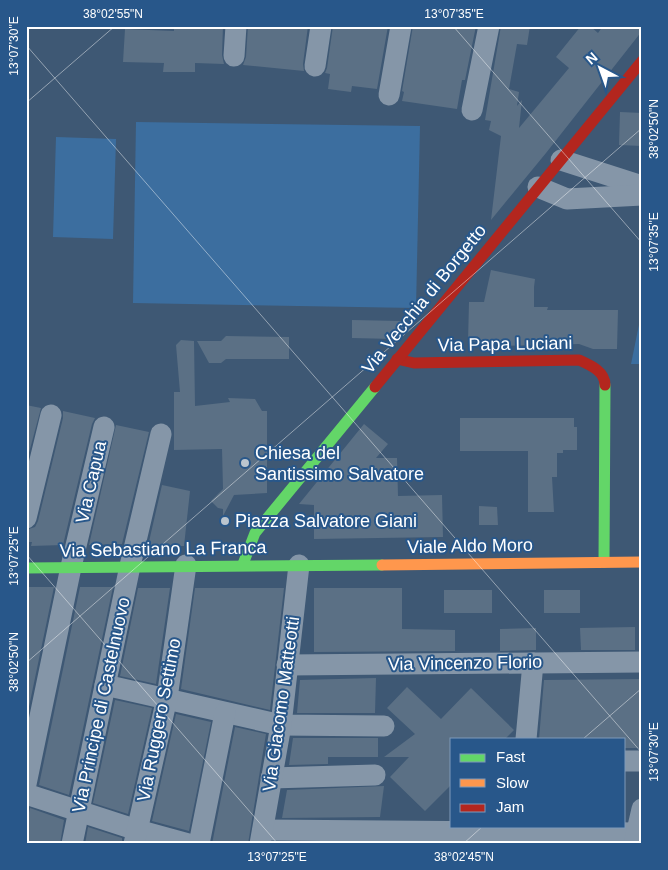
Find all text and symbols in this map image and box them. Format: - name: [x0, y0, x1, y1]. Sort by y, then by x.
- text: 38°02'55"N: [83, 7, 143, 21]
- text: 13°07'35"E: [424, 7, 484, 21]
- text: 13°07'30"E: [7, 16, 21, 76]
- north arrow: [576, 42, 626, 92]
- text: N: [582, 49, 601, 68]
- text: 38°02'50"N: [647, 99, 661, 159]
- text: 13°07'35"E: [647, 212, 661, 272]
- street label: Via Vecchia di Borgetto: [358, 221, 490, 377]
- street label: Via Papa Luciani: [437, 333, 573, 355]
- street label: Via Capua: [72, 438, 110, 525]
- place label: Chiesa del Santissimo Salvatore: [255, 443, 424, 484]
- marker: Chiesa del Santissimo Salvatore: [239, 457, 251, 469]
- place label: Piazza Salvatore Giani: [235, 511, 417, 531]
- marker: Piazza Salvatore Giani: [219, 515, 231, 527]
- text: 13°07'25"E: [7, 526, 21, 586]
- street label: Viale Aldo Moro: [407, 535, 533, 557]
- street label: Via Sebastiano La Franca: [59, 537, 268, 561]
- street label: Via Principe di Castelnuovo: [68, 595, 134, 815]
- street label: Via Giacomo Matteotti: [259, 615, 303, 793]
- text: 38°02'50"N: [7, 632, 21, 692]
- street label: Via Ruggero Settimo: [133, 637, 185, 803]
- street label: Via Vincenzo Florio: [388, 652, 542, 674]
- text: 13°07'30"E: [647, 722, 661, 782]
- legend: [450, 738, 626, 828]
- text: Fast: [496, 748, 526, 765]
- text: Slow: [496, 774, 529, 791]
- text: Jam: [496, 798, 524, 815]
- text: 13°07'25"E: [247, 850, 307, 864]
- text: 38°02'45"N: [434, 850, 494, 864]

